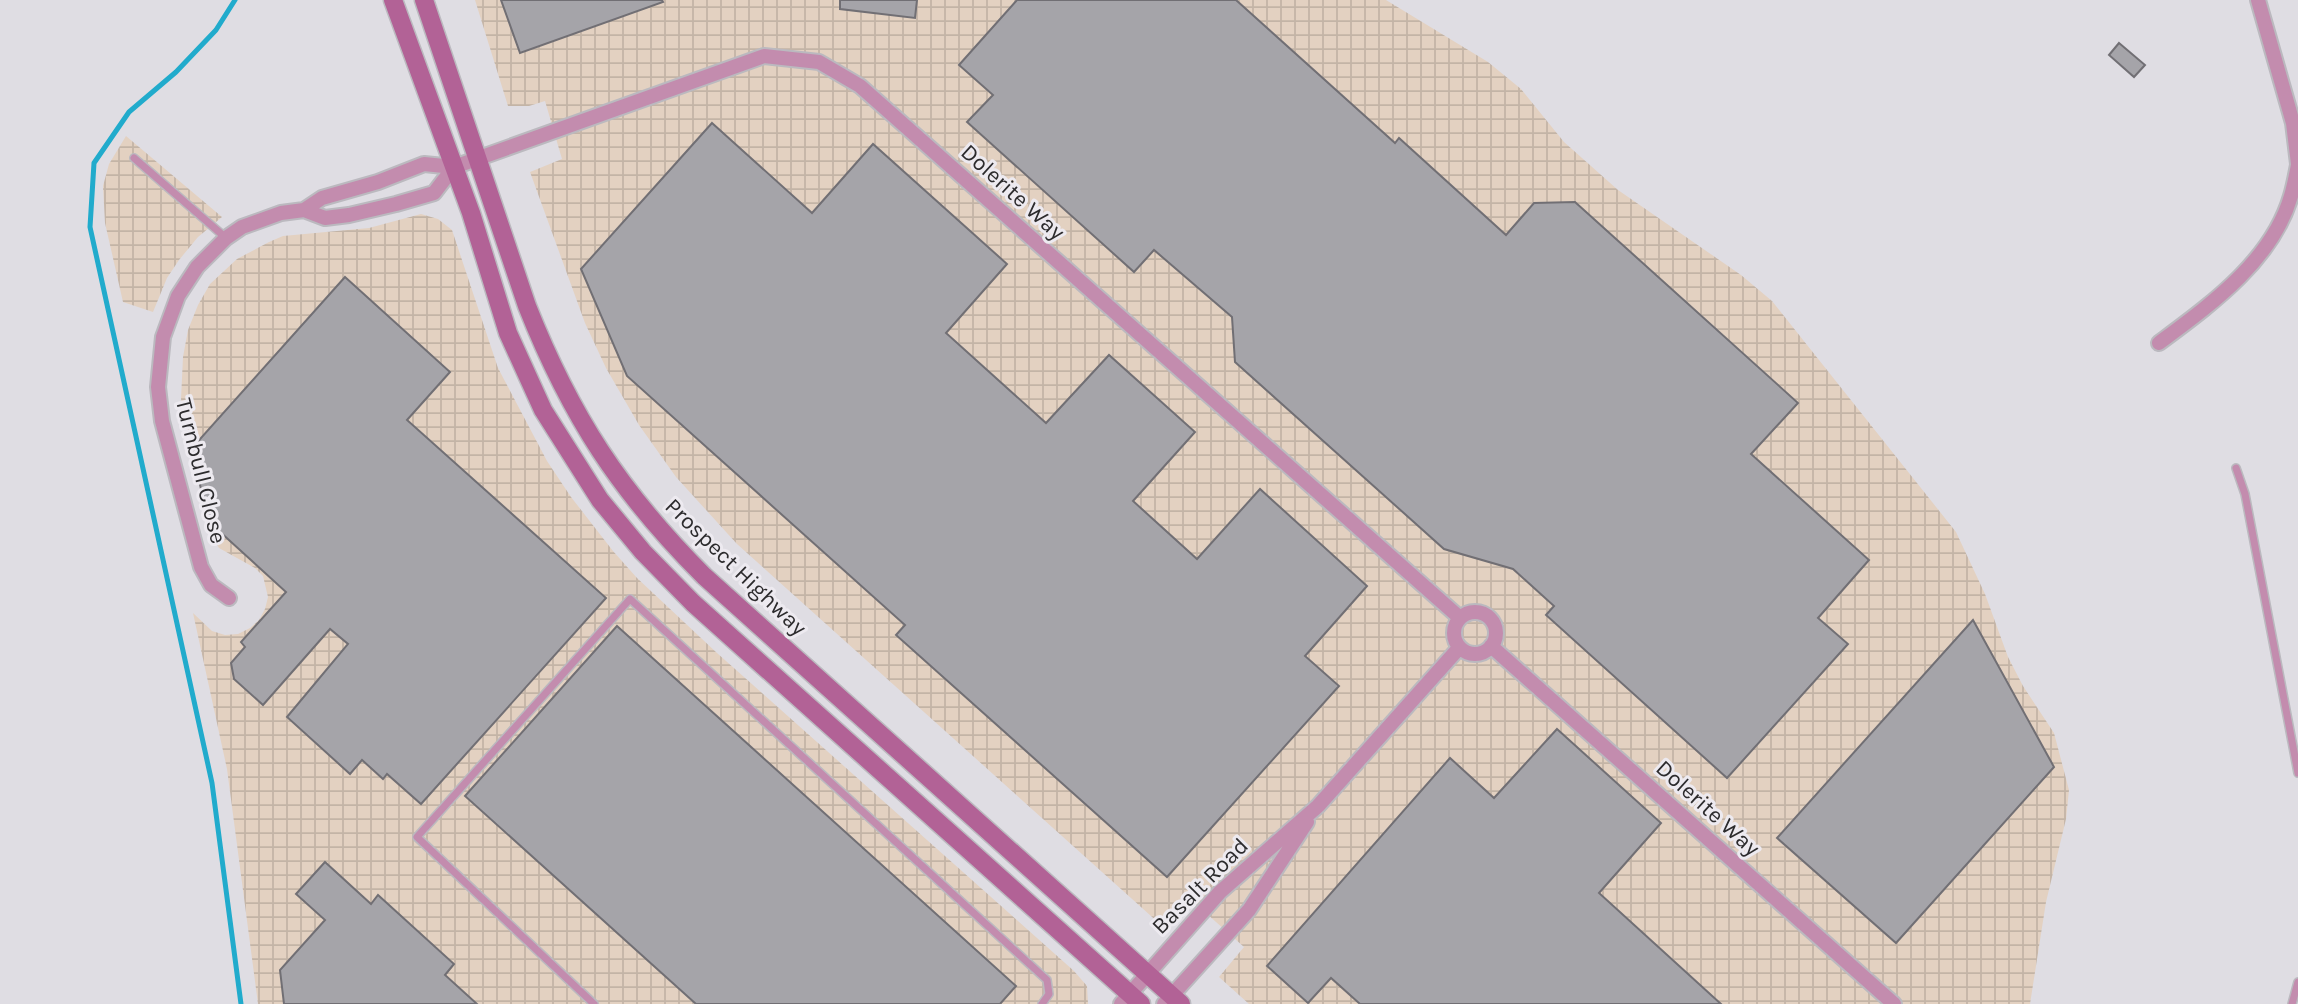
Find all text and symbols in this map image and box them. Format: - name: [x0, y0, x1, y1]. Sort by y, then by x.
- street label: Dolerite Way: [956, 138, 1071, 246]
- street label: Turnbull Close: [170, 395, 232, 547]
- street label: Prospect Highway: [660, 493, 813, 642]
- street label: Dolerite Way: [1651, 754, 1766, 862]
- street label: Basalt Road: [1146, 832, 1254, 940]

